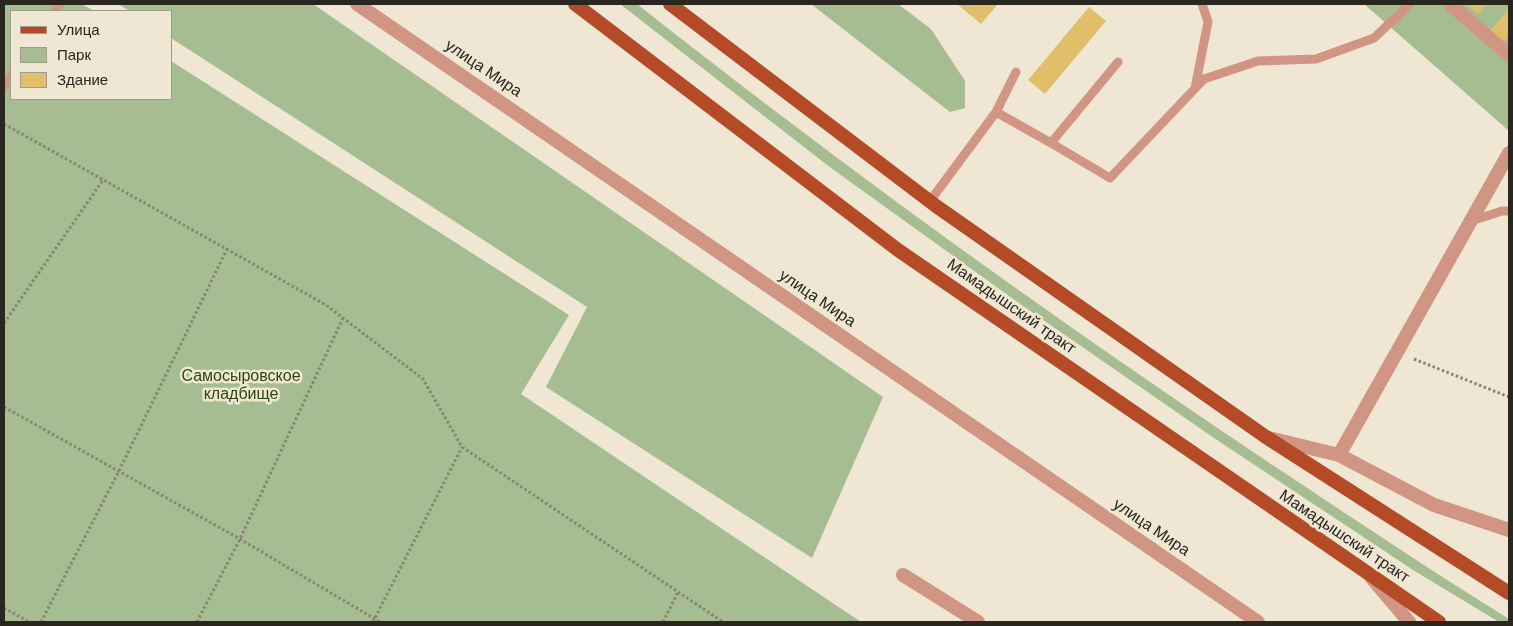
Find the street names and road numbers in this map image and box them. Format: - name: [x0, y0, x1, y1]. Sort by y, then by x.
- street label: улица Мира: [441, 36, 525, 102]
- street label: Мамадышский тракт: [943, 255, 1079, 359]
- street label: улица Мира: [775, 266, 859, 332]
- street label: Мамадышский тракт: [1275, 486, 1413, 588]
- street label: улица Мира: [1109, 495, 1193, 561]

